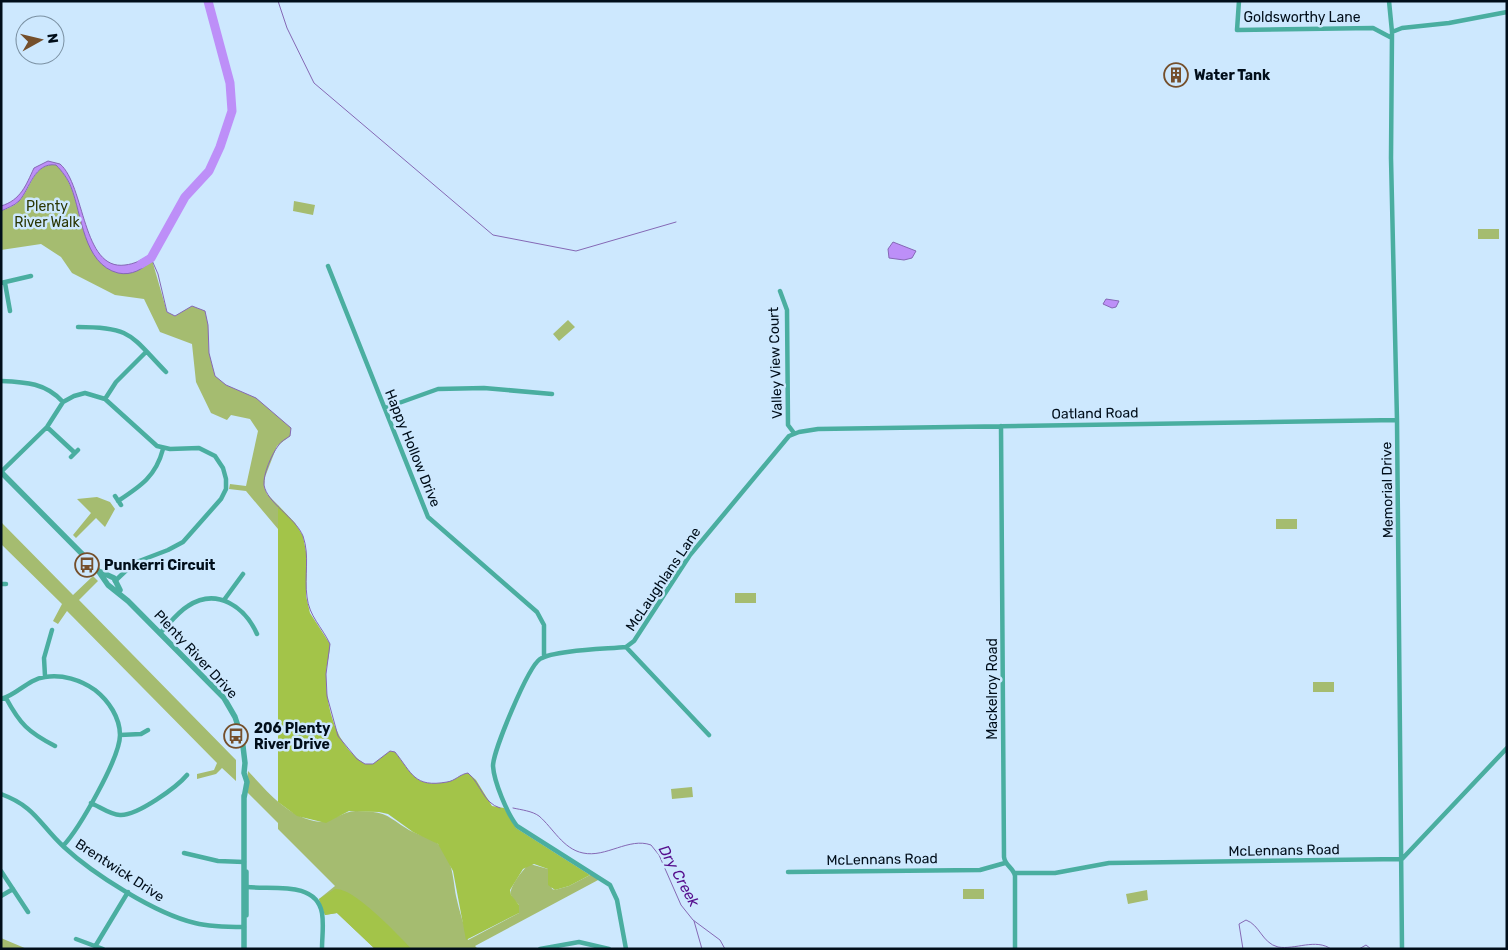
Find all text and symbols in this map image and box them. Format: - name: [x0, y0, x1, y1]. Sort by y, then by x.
- street label: Goldsworthy Lane: [1243, 9, 1361, 26]
- north arrow: [15, 15, 65, 65]
- text: N: [43, 32, 61, 44]
- building icon: Water Tank: [1163, 62, 1189, 88]
- place label: Water Tank: [1194, 67, 1271, 84]
- park label: Plenty River Walk: [14, 198, 80, 231]
- street label: Valley View Court: [765, 306, 786, 419]
- street label: Happy Hollow Drive: [381, 387, 444, 510]
- street label: Oatland Road: [1051, 404, 1139, 423]
- street label: Memorial Drive: [1378, 441, 1397, 538]
- street label: McLaughlans Lane: [622, 524, 705, 635]
- bus stop icon: Punkerri Circuit: [74, 552, 100, 578]
- place label: Punkerri Circuit: [104, 557, 216, 574]
- street label: Plenty River Drive: [150, 607, 241, 702]
- street label: Mackelroy Road: [984, 638, 1001, 740]
- place label: 206 Plenty River Drive: [254, 720, 331, 753]
- bus stop icon: 206 Plenty River Drive: [223, 723, 249, 749]
- street label: Brentwick Drive: [72, 835, 168, 906]
- street label: McLennans Road: [1228, 841, 1340, 860]
- water label: Dry Creek: [655, 842, 703, 910]
- street label: McLennans Road: [826, 850, 938, 869]

